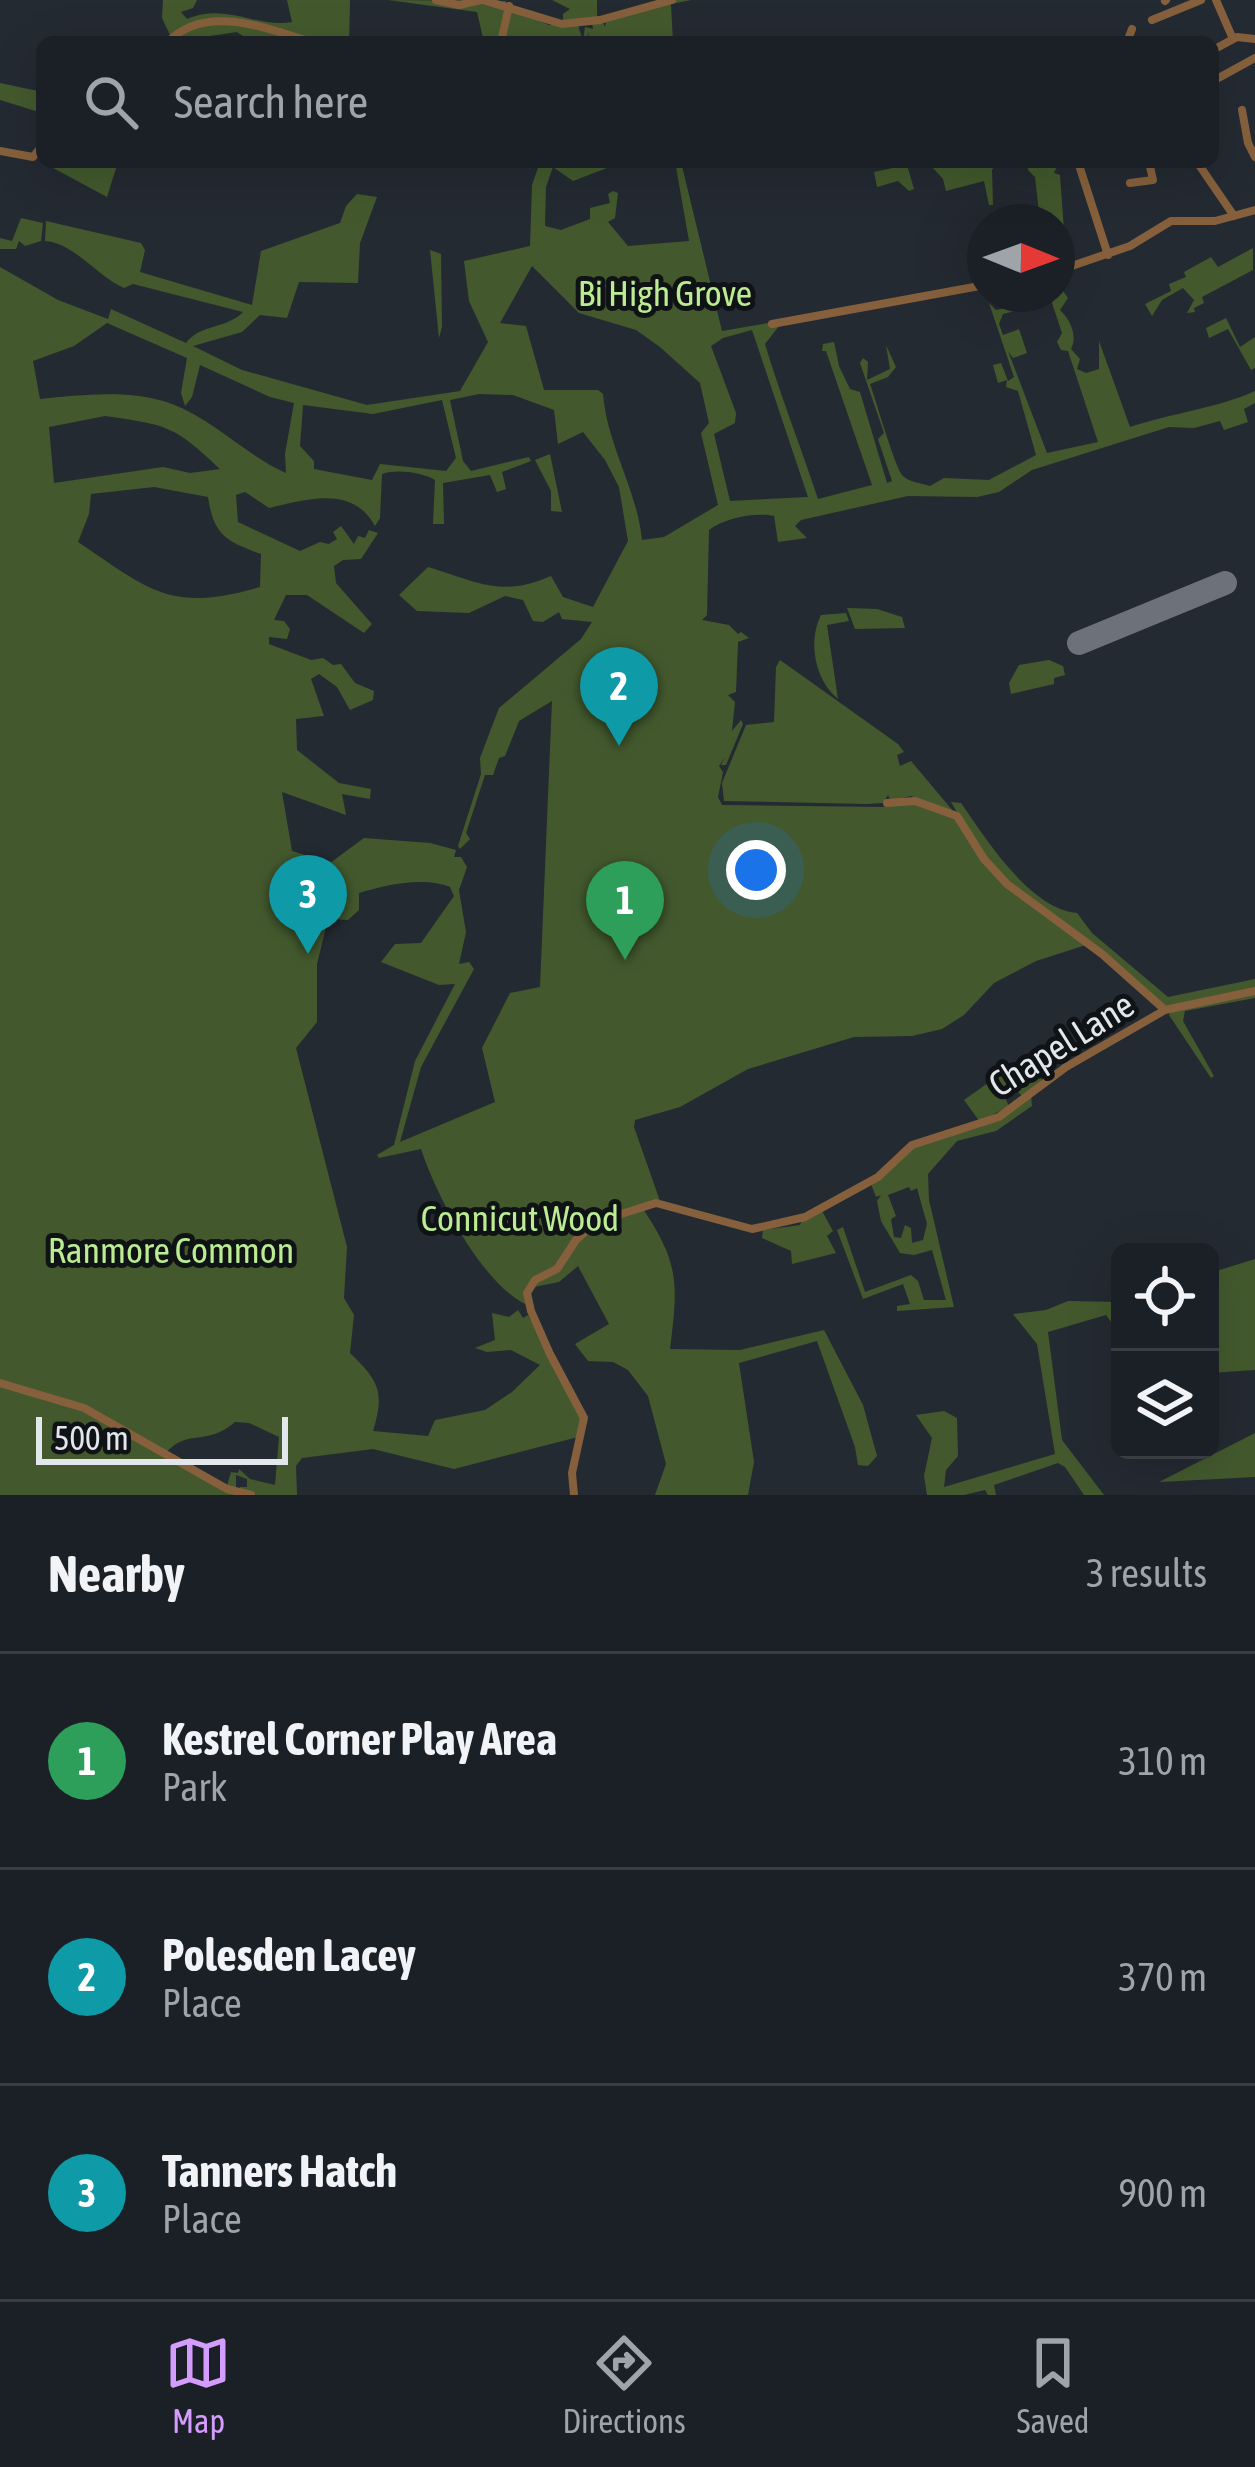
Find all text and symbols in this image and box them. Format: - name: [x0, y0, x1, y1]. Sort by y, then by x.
- search box: [36, 36, 1219, 168]
- icon: search: [78, 69, 144, 135]
- text: Search here: [174, 76, 368, 128]
- north arrow: [967, 204, 1075, 312]
- park label: Bi High Grove: [578, 272, 752, 314]
- pin: 2: [580, 647, 658, 746]
- your location: [726, 840, 786, 900]
- pin: 3: [269, 855, 347, 954]
- pin: 1: [586, 861, 664, 960]
- street label: Chapel Lane: [981, 983, 1141, 1105]
- park label: Connicut Wood: [421, 1197, 619, 1239]
- park label: Ranmore Common: [48, 1229, 294, 1271]
- map controls: [1111, 1243, 1219, 1459]
- button: locate: [1111, 1243, 1219, 1351]
- button: layers: [1111, 1351, 1219, 1459]
- scale bar: [36, 1411, 288, 1464]
- text: 500 m: [54, 1419, 129, 1457]
- text: Nearby: [48, 1544, 185, 1603]
- text: 3 results: [1086, 1551, 1207, 1595]
- text: Kestrel Corner Play Area: [162, 1713, 557, 1765]
- text: 1: [78, 1739, 96, 1783]
- text: 310 m: [1119, 1739, 1207, 1783]
- text: Park: [162, 1765, 227, 1809]
- text: Polesden Lacey: [162, 1929, 416, 1981]
- text: 2: [78, 1955, 96, 1999]
- text: 370 m: [1119, 1955, 1207, 1999]
- text: Place: [162, 1981, 242, 2025]
- text: Tanners Hatch: [162, 2145, 397, 2197]
- text: 3: [78, 2171, 96, 2215]
- text: 900 m: [1119, 2171, 1207, 2215]
- text: Place: [162, 2197, 242, 2241]
- tab: Map: [165, 2330, 231, 2440]
- tab: Directions: [562, 2330, 686, 2440]
- tab: Saved: [1017, 2330, 1089, 2440]

